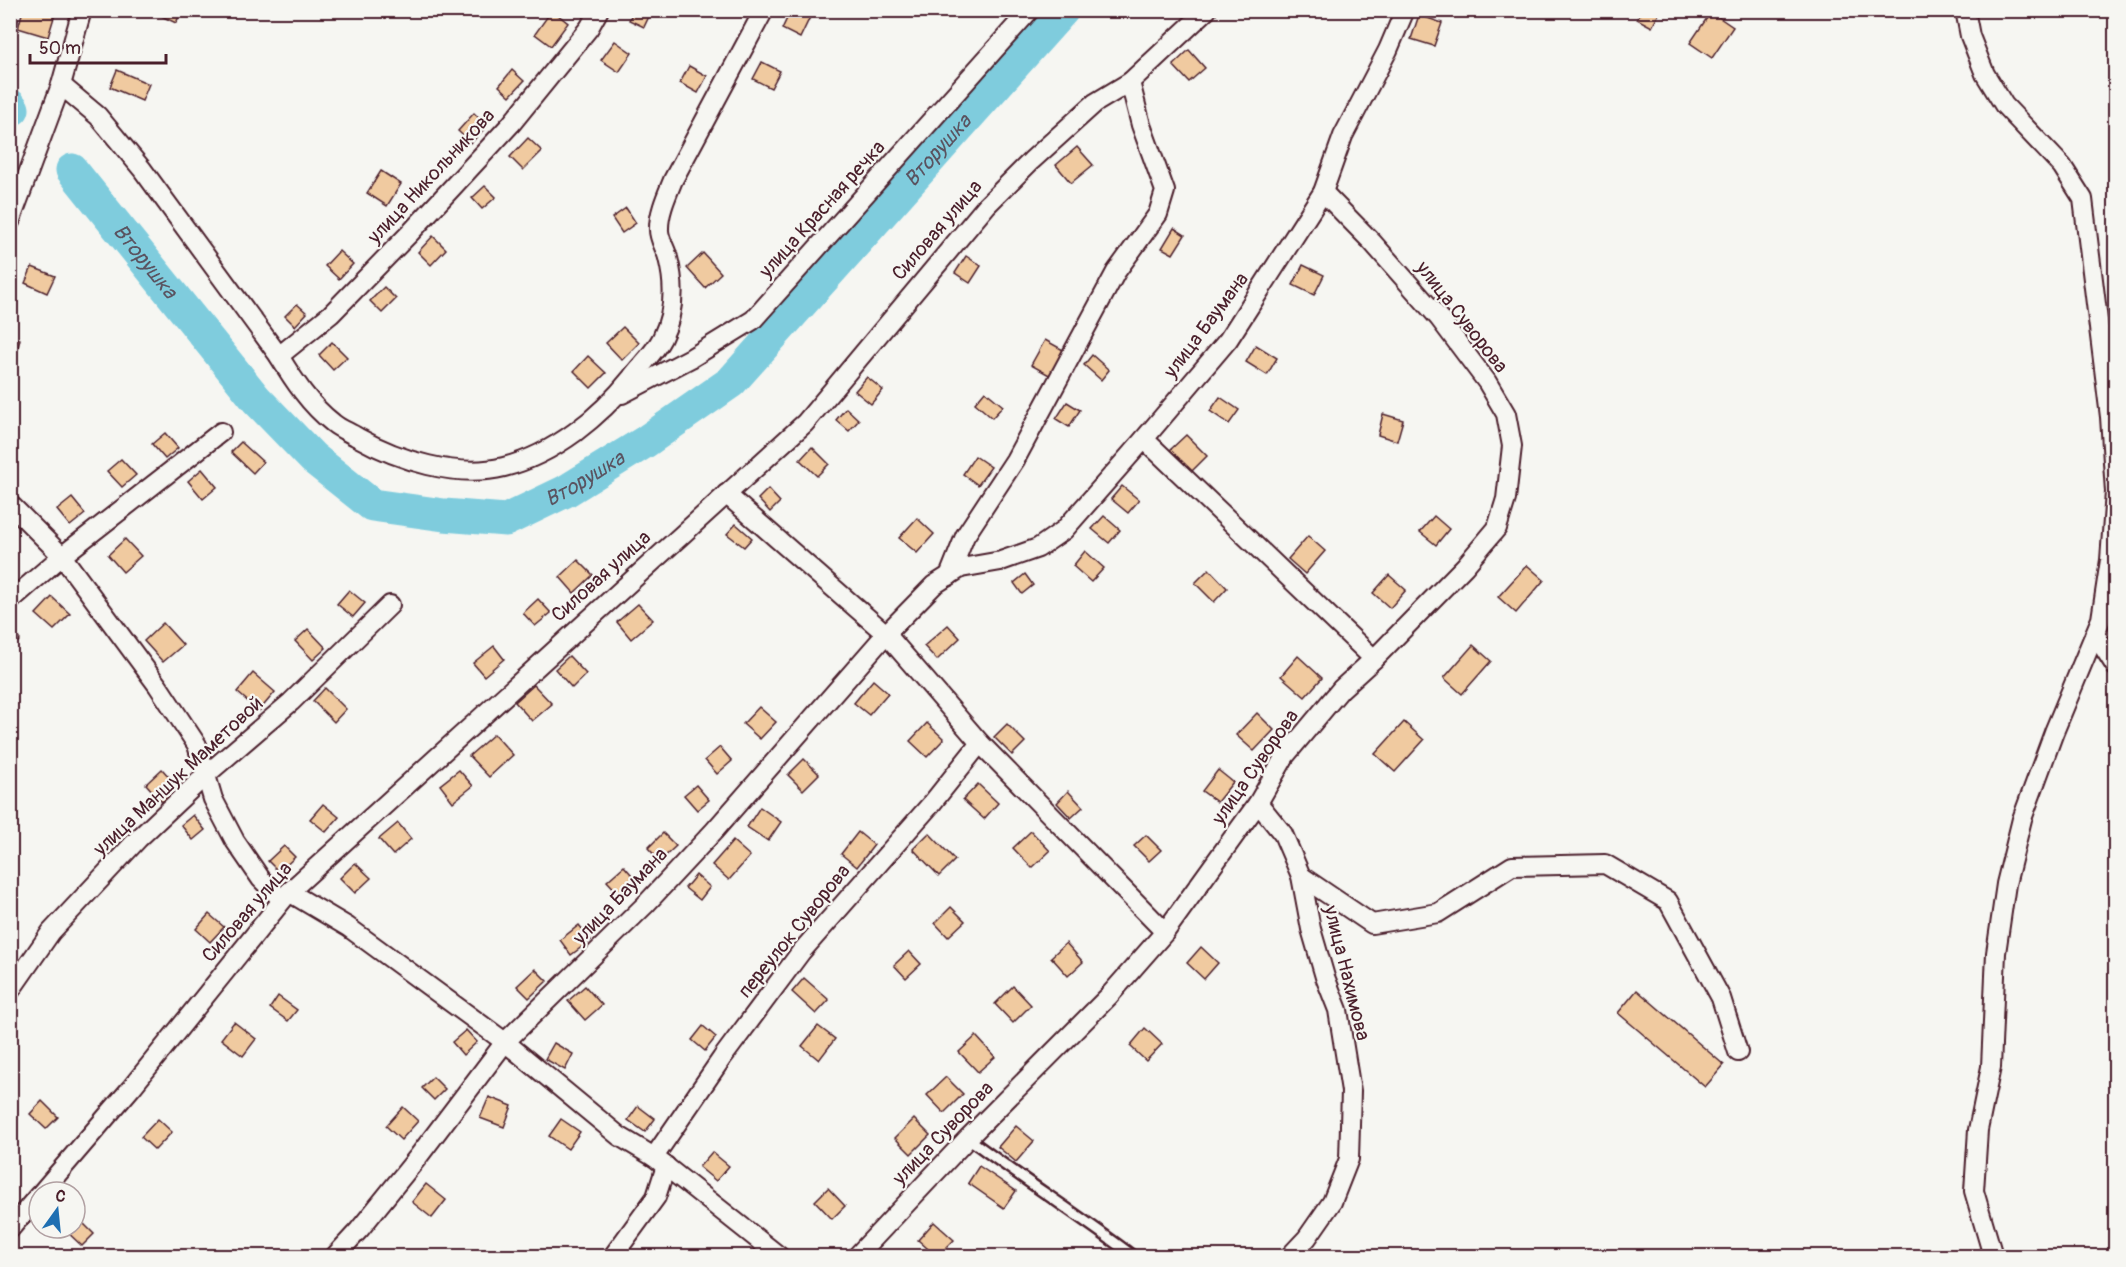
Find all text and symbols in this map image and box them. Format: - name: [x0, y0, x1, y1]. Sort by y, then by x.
- scale bar: [30, 27, 166, 65]
- text: 50 m: [39, 37, 81, 60]
- street label: улица Никольникова: [361, 103, 500, 249]
- water label: Вторушка: [898, 108, 978, 192]
- street label: улица Красная речка: [753, 135, 890, 284]
- street label: Силовая улица: [887, 175, 987, 285]
- water label: Вторушка: [107, 218, 184, 305]
- street label: улица Суворова: [1410, 255, 1513, 378]
- street label: улица Баумана: [1158, 267, 1254, 384]
- water label: Вторушка: [540, 444, 630, 513]
- street label: Силовая улица: [546, 525, 656, 627]
- street label: улица Маншук Маметовой: [87, 691, 268, 862]
- street label: улица Суворова: [1205, 705, 1304, 830]
- street label: улица Баумана: [567, 842, 673, 951]
- street label: Силовая улица: [197, 857, 297, 967]
- street label: переулок Суворова: [732, 859, 856, 1003]
- street label: улица Нахимова: [1318, 902, 1376, 1043]
- street label: улица Суворова: [886, 1076, 999, 1191]
- north arrow: [27, 1180, 87, 1240]
- text: С: [53, 1186, 68, 1207]

